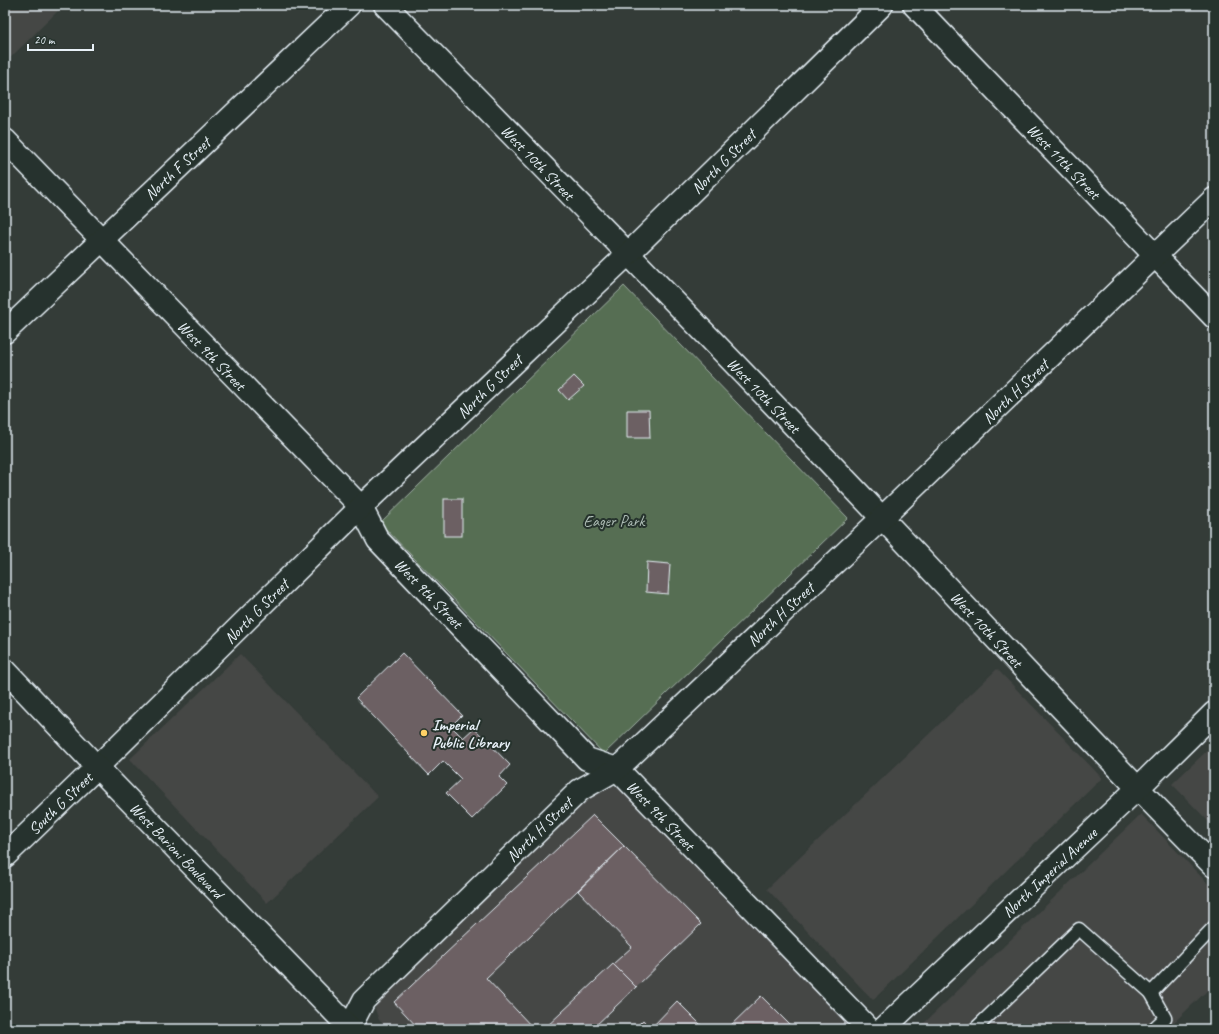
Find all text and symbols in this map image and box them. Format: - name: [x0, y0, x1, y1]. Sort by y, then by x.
- scale bar: [28, 26, 93, 52]
- text: 20 m: [34, 32, 56, 48]
- street label: West 11th Street: [1022, 120, 1105, 205]
- street label: West 10th Street: [496, 121, 579, 206]
- street label: North G Street: [687, 123, 762, 198]
- street label: North F Street: [141, 131, 217, 204]
- street label: West 9th Street: [173, 316, 251, 396]
- street label: North G Street: [453, 349, 529, 423]
- street label: North H Street: [978, 353, 1055, 428]
- street label: West 10th Street: [722, 354, 805, 439]
- park label: Eager Park: [584, 511, 646, 531]
- street label: West 9th Street: [390, 554, 468, 634]
- street label: North G Street: [220, 573, 295, 648]
- street label: North H Street: [743, 577, 820, 651]
- street label: West 10th Street: [946, 587, 1028, 673]
- place label: Imperial Public Library: [432, 715, 511, 753]
- marker: Imperial Public Library: [419, 728, 429, 738]
- street label: South G Street: [24, 767, 98, 839]
- street label: West 9th Street: [622, 776, 700, 856]
- street label: North H Street: [502, 791, 579, 866]
- street label: West Barioni Boulevard: [125, 798, 229, 905]
- street label: North Imperial Avenue: [998, 822, 1103, 922]

